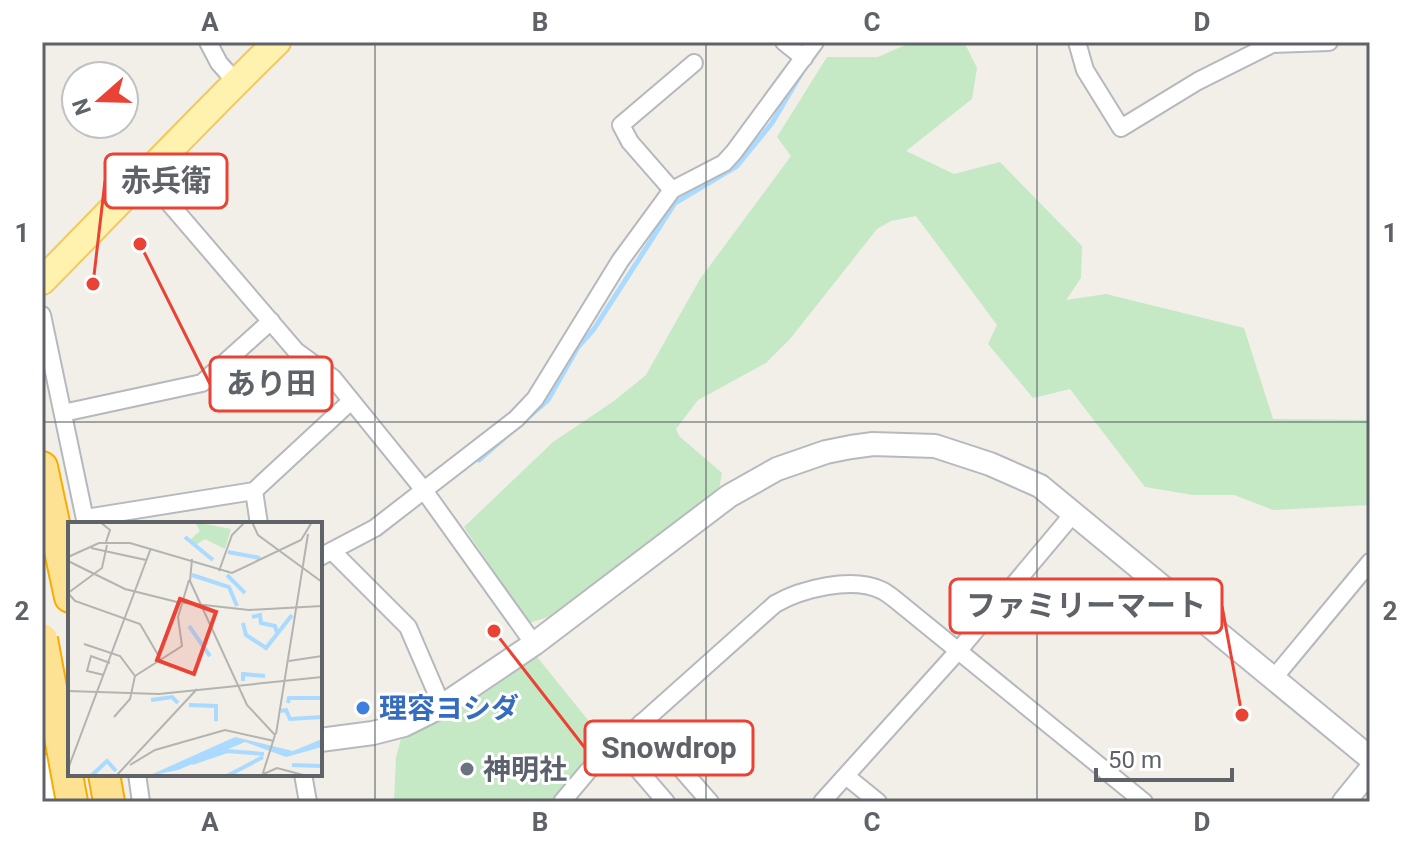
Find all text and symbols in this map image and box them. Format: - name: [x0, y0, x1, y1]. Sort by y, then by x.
- text: A: [201, 7, 219, 37]
- text: B: [532, 7, 548, 37]
- text: C: [863, 7, 881, 37]
- text: D: [1194, 7, 1210, 37]
- north arrow: [60, 60, 140, 140]
- text: N: [67, 95, 96, 118]
- callout: 赤兵衛: [105, 154, 227, 208]
- text: 赤兵衛: [121, 163, 211, 198]
- text: 1: [15, 218, 29, 248]
- text: 1: [1383, 218, 1397, 248]
- callout: あり田: [210, 357, 332, 411]
- text: あり田: [226, 366, 316, 401]
- inset map: [68, 522, 322, 776]
- callout: ファミリーマート: [950, 579, 1222, 633]
- text: ファミリーマート: [966, 588, 1206, 623]
- text: 2: [15, 596, 29, 626]
- text: 2: [1383, 596, 1397, 626]
- place label: 理容ヨシダ: [379, 692, 519, 725]
- marker: 理容ヨシダ: [354, 699, 372, 717]
- callout: Snowdrop: [585, 721, 753, 775]
- text: Snowdrop: [601, 730, 737, 765]
- scale bar: [1096, 732, 1232, 782]
- text: 50 m: [1108, 746, 1162, 774]
- place label: 神明社: [483, 753, 567, 786]
- marker: 神明社: [458, 760, 476, 778]
- text: A: [201, 807, 219, 837]
- text: B: [532, 807, 548, 837]
- text: C: [863, 807, 881, 837]
- text: D: [1194, 807, 1210, 837]

